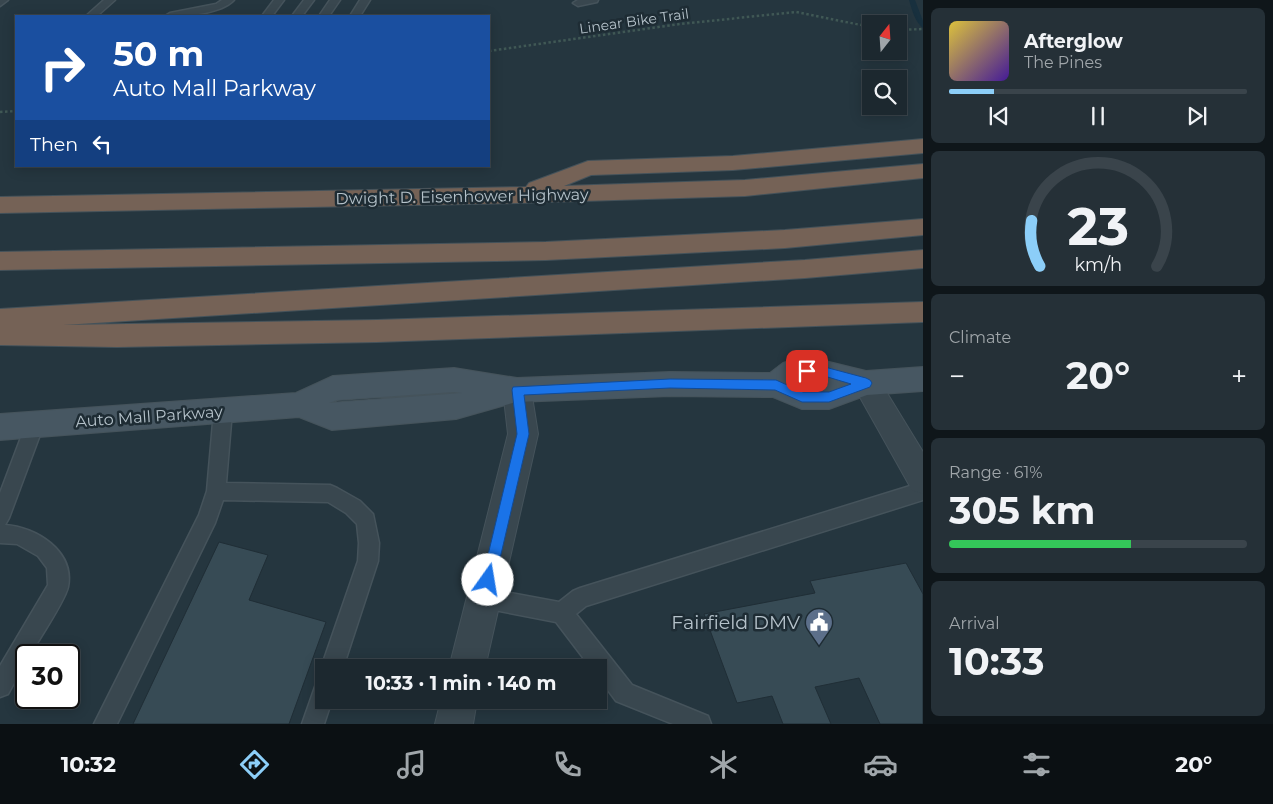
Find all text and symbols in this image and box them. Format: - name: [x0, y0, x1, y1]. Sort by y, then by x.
- street label: Linear Bike Trail: [578, 4, 690, 38]
- north arrow: [862, 15, 908, 60]
- map controls: [862, 15, 907, 115]
- text: Afterglow: [1024, 30, 1123, 53]
- text: 50 m: [113, 32, 204, 75]
- icon: right: [30, 35, 95, 100]
- text: The Pines: [1024, 53, 1102, 72]
- button: search: [862, 70, 907, 115]
- text: Auto Mall Parkway: [113, 75, 316, 102]
- icon: previous: [985, 102, 1013, 130]
- icon: pause: [1084, 102, 1112, 130]
- icon: next: [1183, 102, 1211, 130]
- icon: left: [88, 130, 116, 158]
- text: Then: [30, 133, 78, 156]
- street label: Dwight D. Eisenhower Highway: [335, 185, 589, 208]
- text: 23: [1067, 195, 1129, 258]
- text: km/h: [1074, 254, 1122, 275]
- text: Climate: [949, 328, 1011, 347]
- pin: [786, 350, 828, 392]
- text: 20°: [1066, 352, 1130, 399]
- icon: arrive: [793, 357, 821, 385]
- text: −: [949, 359, 965, 393]
- text: +: [1231, 359, 1247, 393]
- street label: Auto Mall Parkway: [75, 402, 224, 431]
- text: Range · 61%: [949, 463, 1043, 482]
- text: 305 km: [949, 487, 1095, 534]
- position arrow: [461, 553, 513, 605]
- public building icon: Fairfield DMV: [804, 607, 834, 646]
- place label: Fairfield DMV: [671, 611, 801, 634]
- text: Arrival: [949, 614, 999, 633]
- text: 10:33: [949, 638, 1044, 685]
- speed limit sign: 30: [15, 644, 80, 709]
- text: 10:33 · 1 min · 140 m: [365, 672, 557, 695]
- icon: directions: [237, 747, 272, 782]
- icon: music: [394, 747, 429, 782]
- icon: phone: [550, 747, 585, 782]
- icon: climate: [706, 747, 741, 782]
- icon: car: [863, 747, 898, 782]
- icon: filters: [1019, 747, 1054, 782]
- text: 10:32: [61, 751, 116, 778]
- text: 20°: [1175, 751, 1212, 778]

